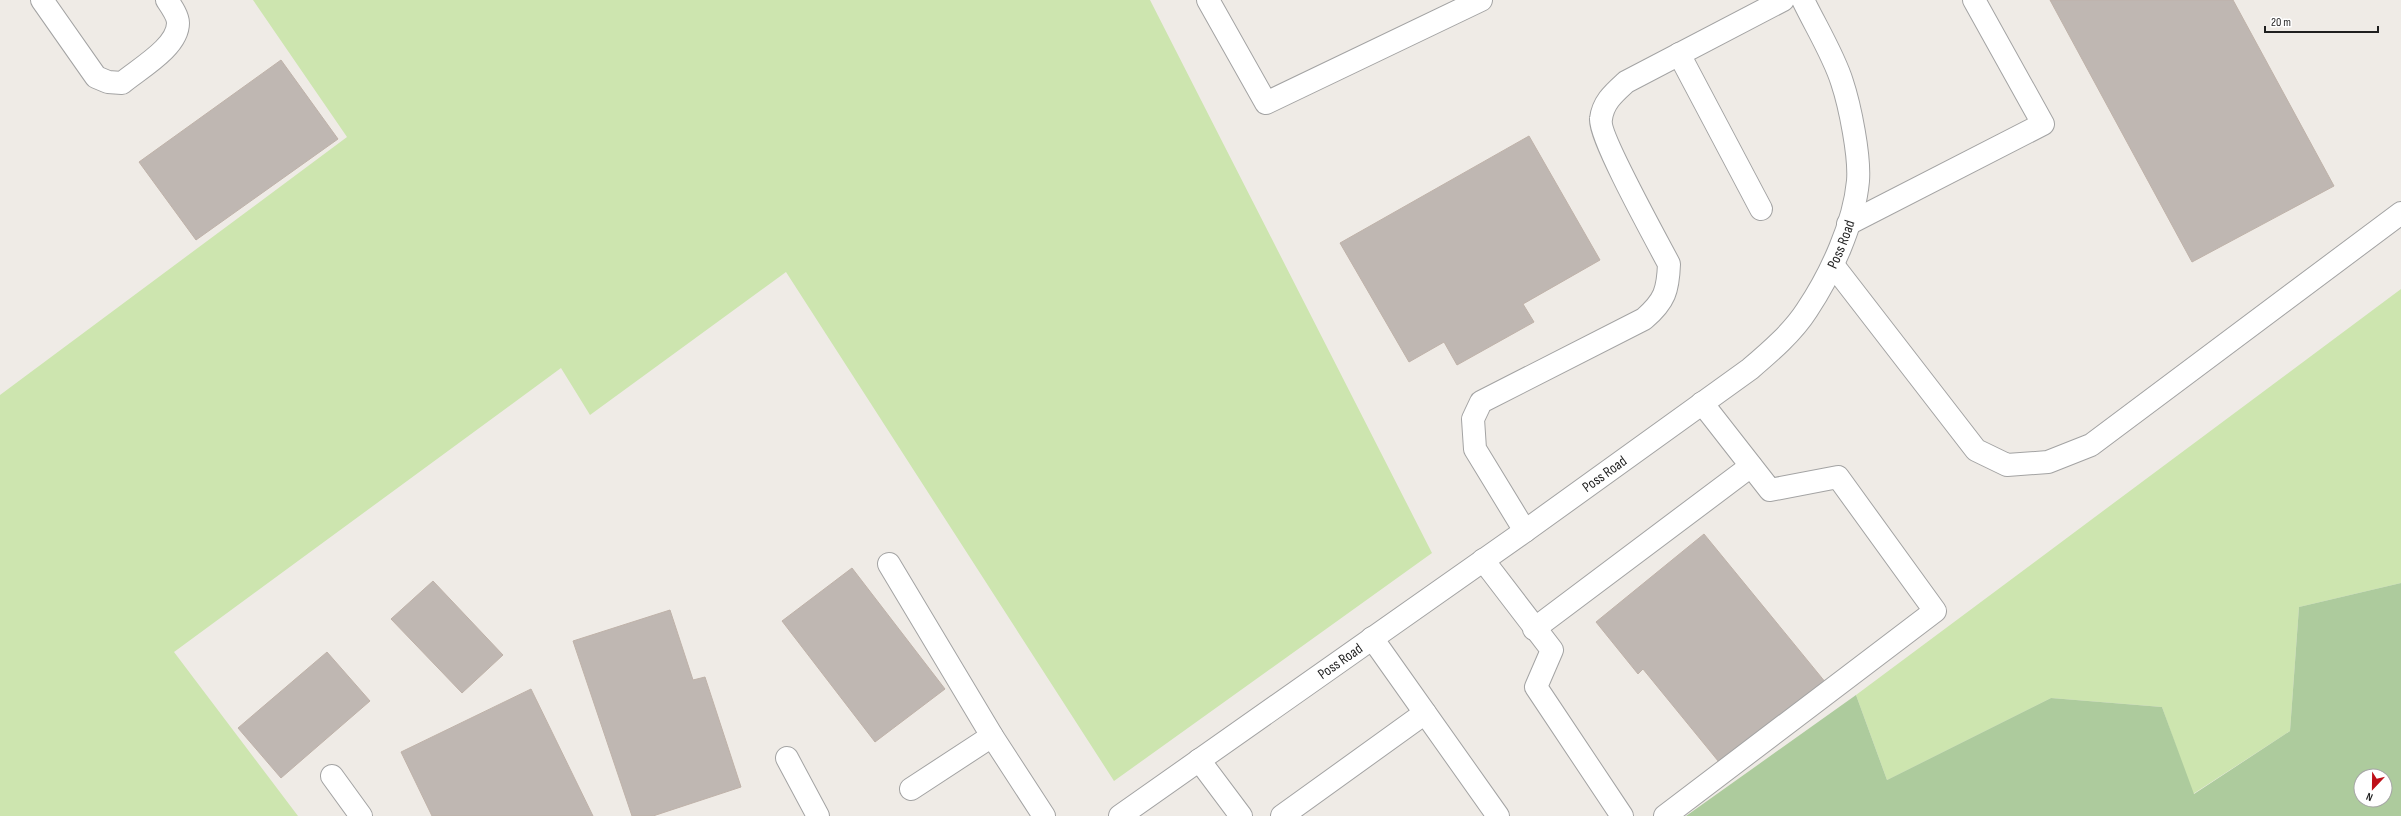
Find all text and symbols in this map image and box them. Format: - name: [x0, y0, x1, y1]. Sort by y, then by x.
- scale bar: [2265, 8, 2378, 34]
- text: 20 m: [2271, 15, 2291, 30]
- street label: Poss Road: [1823, 218, 1859, 272]
- street label: Poss Road: [1578, 451, 1630, 496]
- street label: Poss Road: [1314, 639, 1366, 684]
- north arrow: [2353, 768, 2393, 808]
- text: N: [2364, 790, 2375, 804]

